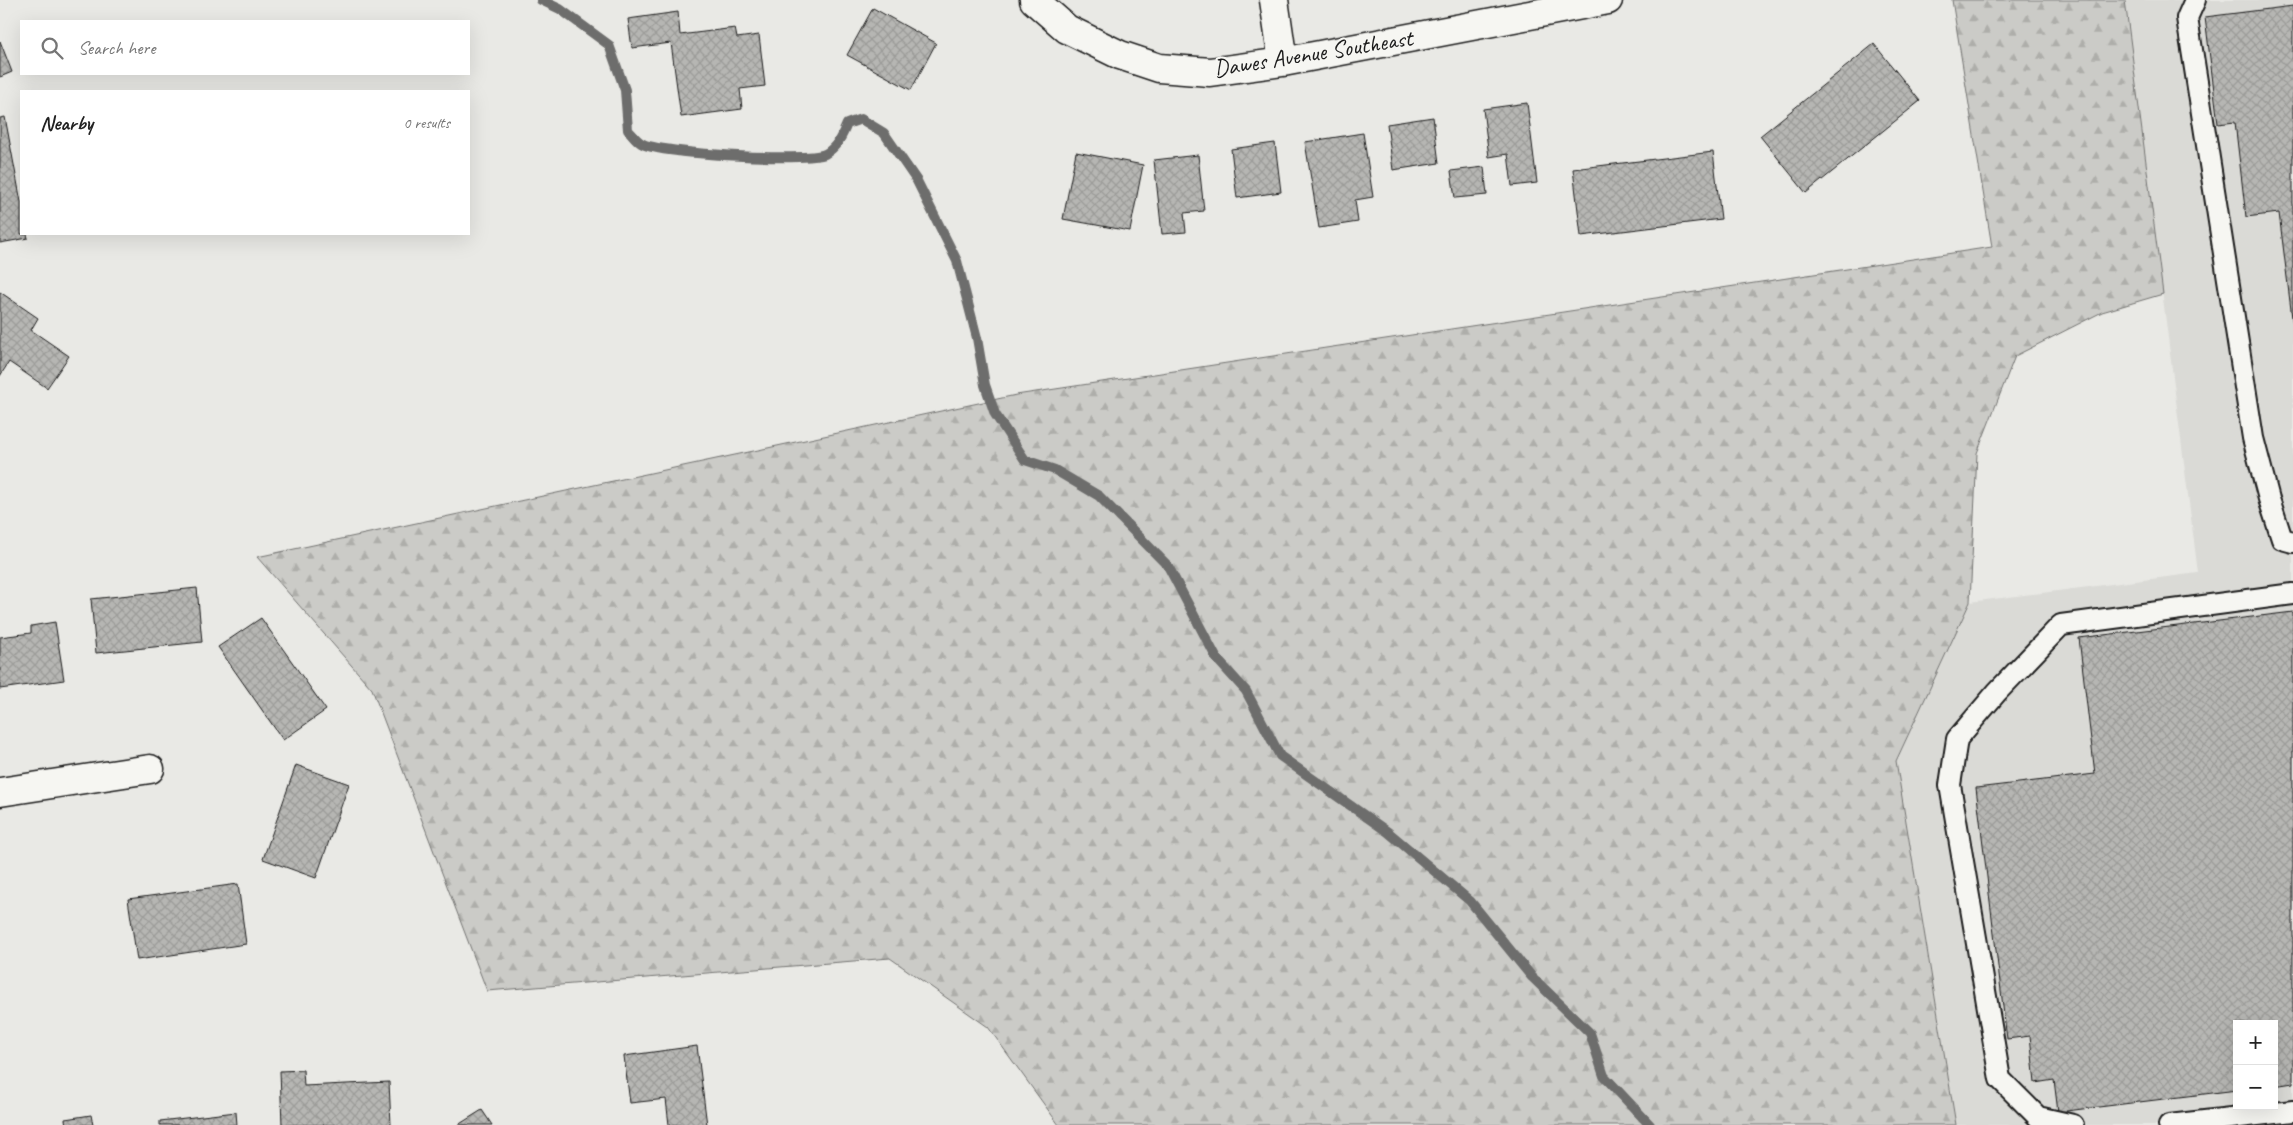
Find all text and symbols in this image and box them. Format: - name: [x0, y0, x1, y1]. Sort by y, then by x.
- search box: [20, 20, 470, 75]
- street label: Dawes Avenue Southeast: [1211, 22, 1417, 84]
- icon: search: [38, 34, 66, 62]
- text: Search here: [78, 36, 155, 60]
- text: Nearby: [40, 110, 93, 136]
- text: 0 results: [403, 113, 450, 133]
- map controls: [2233, 1020, 2278, 1110]
- button: +: [2233, 1020, 2278, 1065]
- button: −: [2233, 1065, 2278, 1110]

